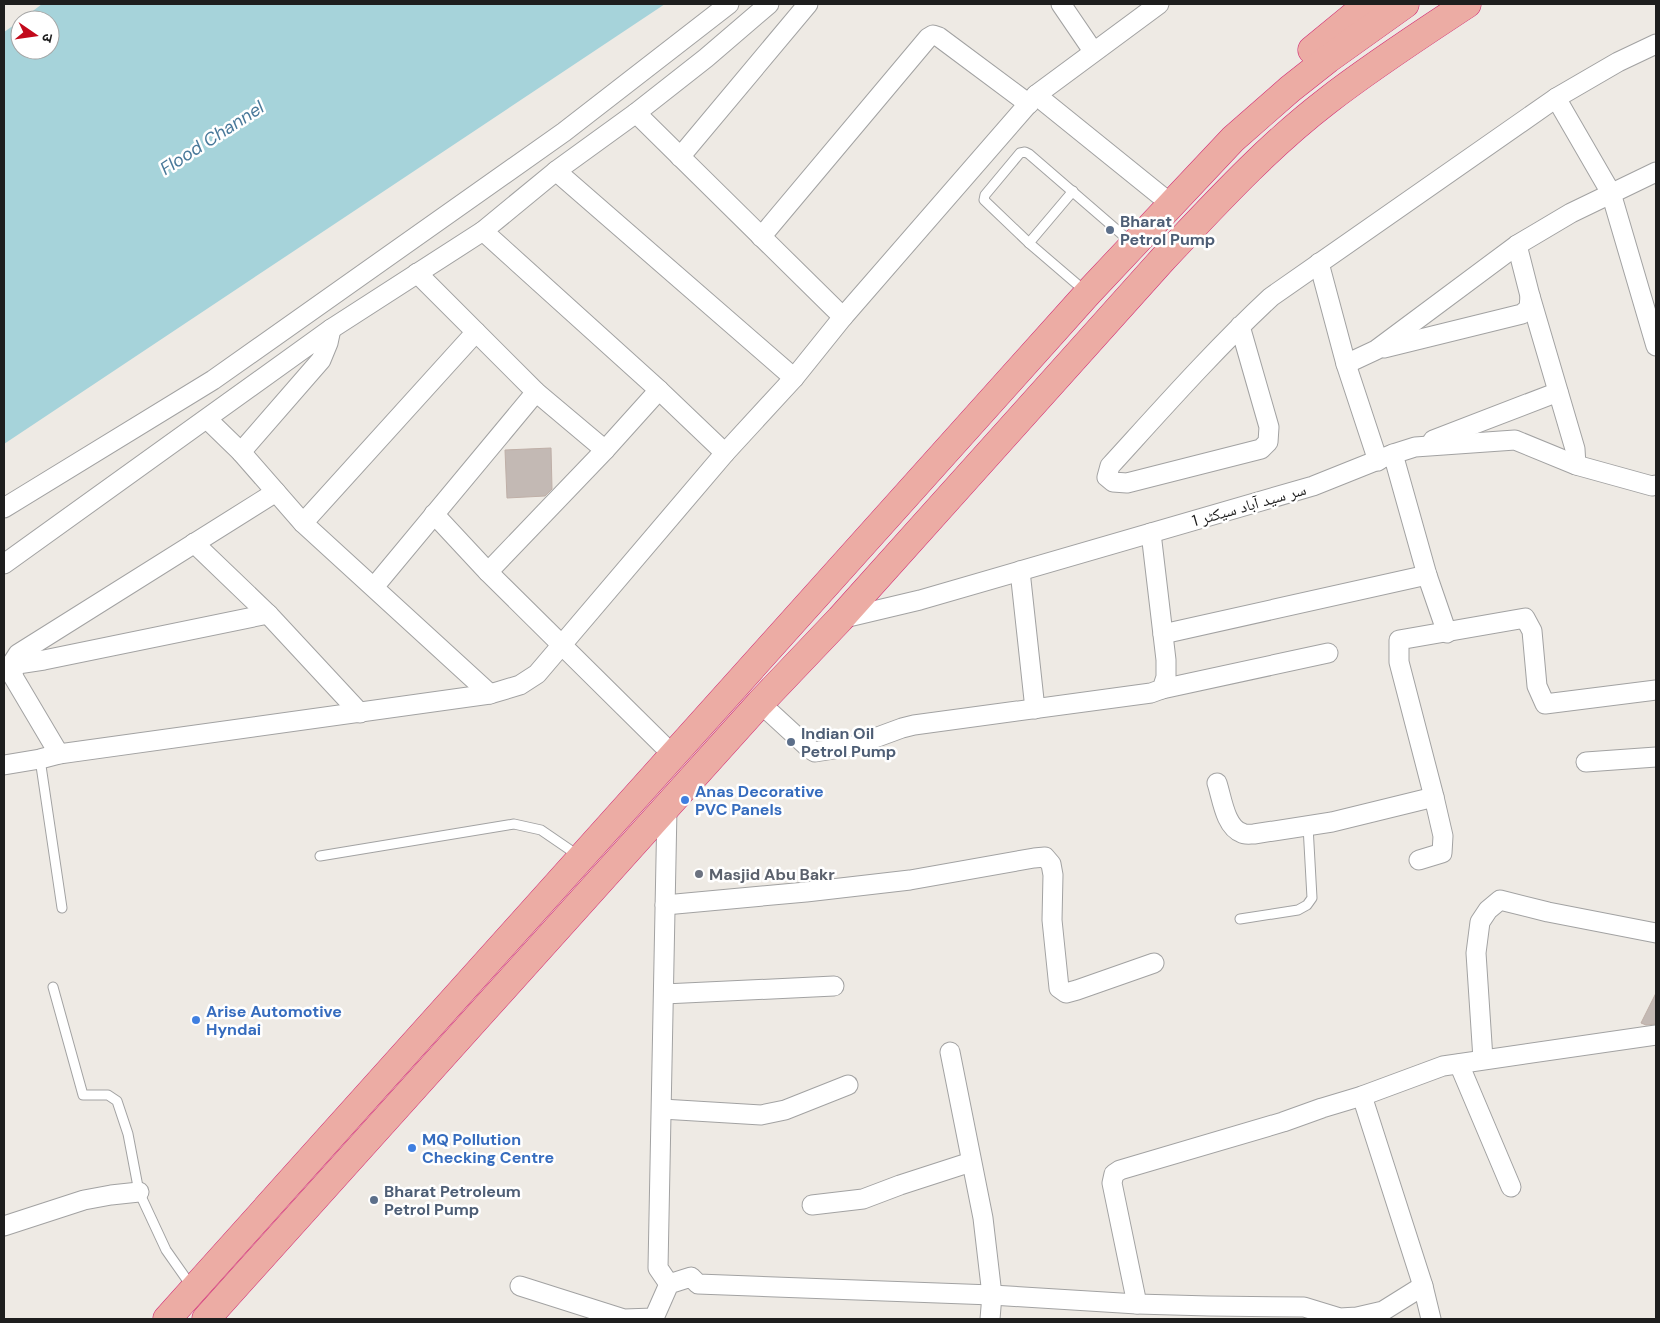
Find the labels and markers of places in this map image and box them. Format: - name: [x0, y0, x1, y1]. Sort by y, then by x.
- place label: Bharat Petrol Pump: [1120, 211, 1215, 250]
- marker: Bharat Petrol Pump: [1104, 224, 1116, 236]
- place label: Indian Oil Petrol Pump: [801, 723, 896, 762]
- marker: Indian Oil Petrol Pump: [785, 736, 797, 748]
- place label: Anas Decorative PVC Panels: [695, 781, 824, 820]
- marker: Anas Decorative PVC Panels: [679, 794, 691, 806]
- place label: Masjid Abu Bakr: [709, 864, 835, 885]
- marker: Masjid Abu Bakr: [693, 868, 705, 880]
- place label: Arise Automotive Hyndai: [206, 1001, 342, 1040]
- marker: Arise Automotive Hyndai: [190, 1014, 202, 1026]
- place label: MQ Pollution Checking Centre: [422, 1129, 554, 1168]
- marker: MQ Pollution Checking Centre: [406, 1142, 418, 1154]
- place label: Bharat Petroleum Petrol Pump: [384, 1181, 521, 1220]
- marker: Bharat Petroleum Petrol Pump: [368, 1194, 380, 1206]

